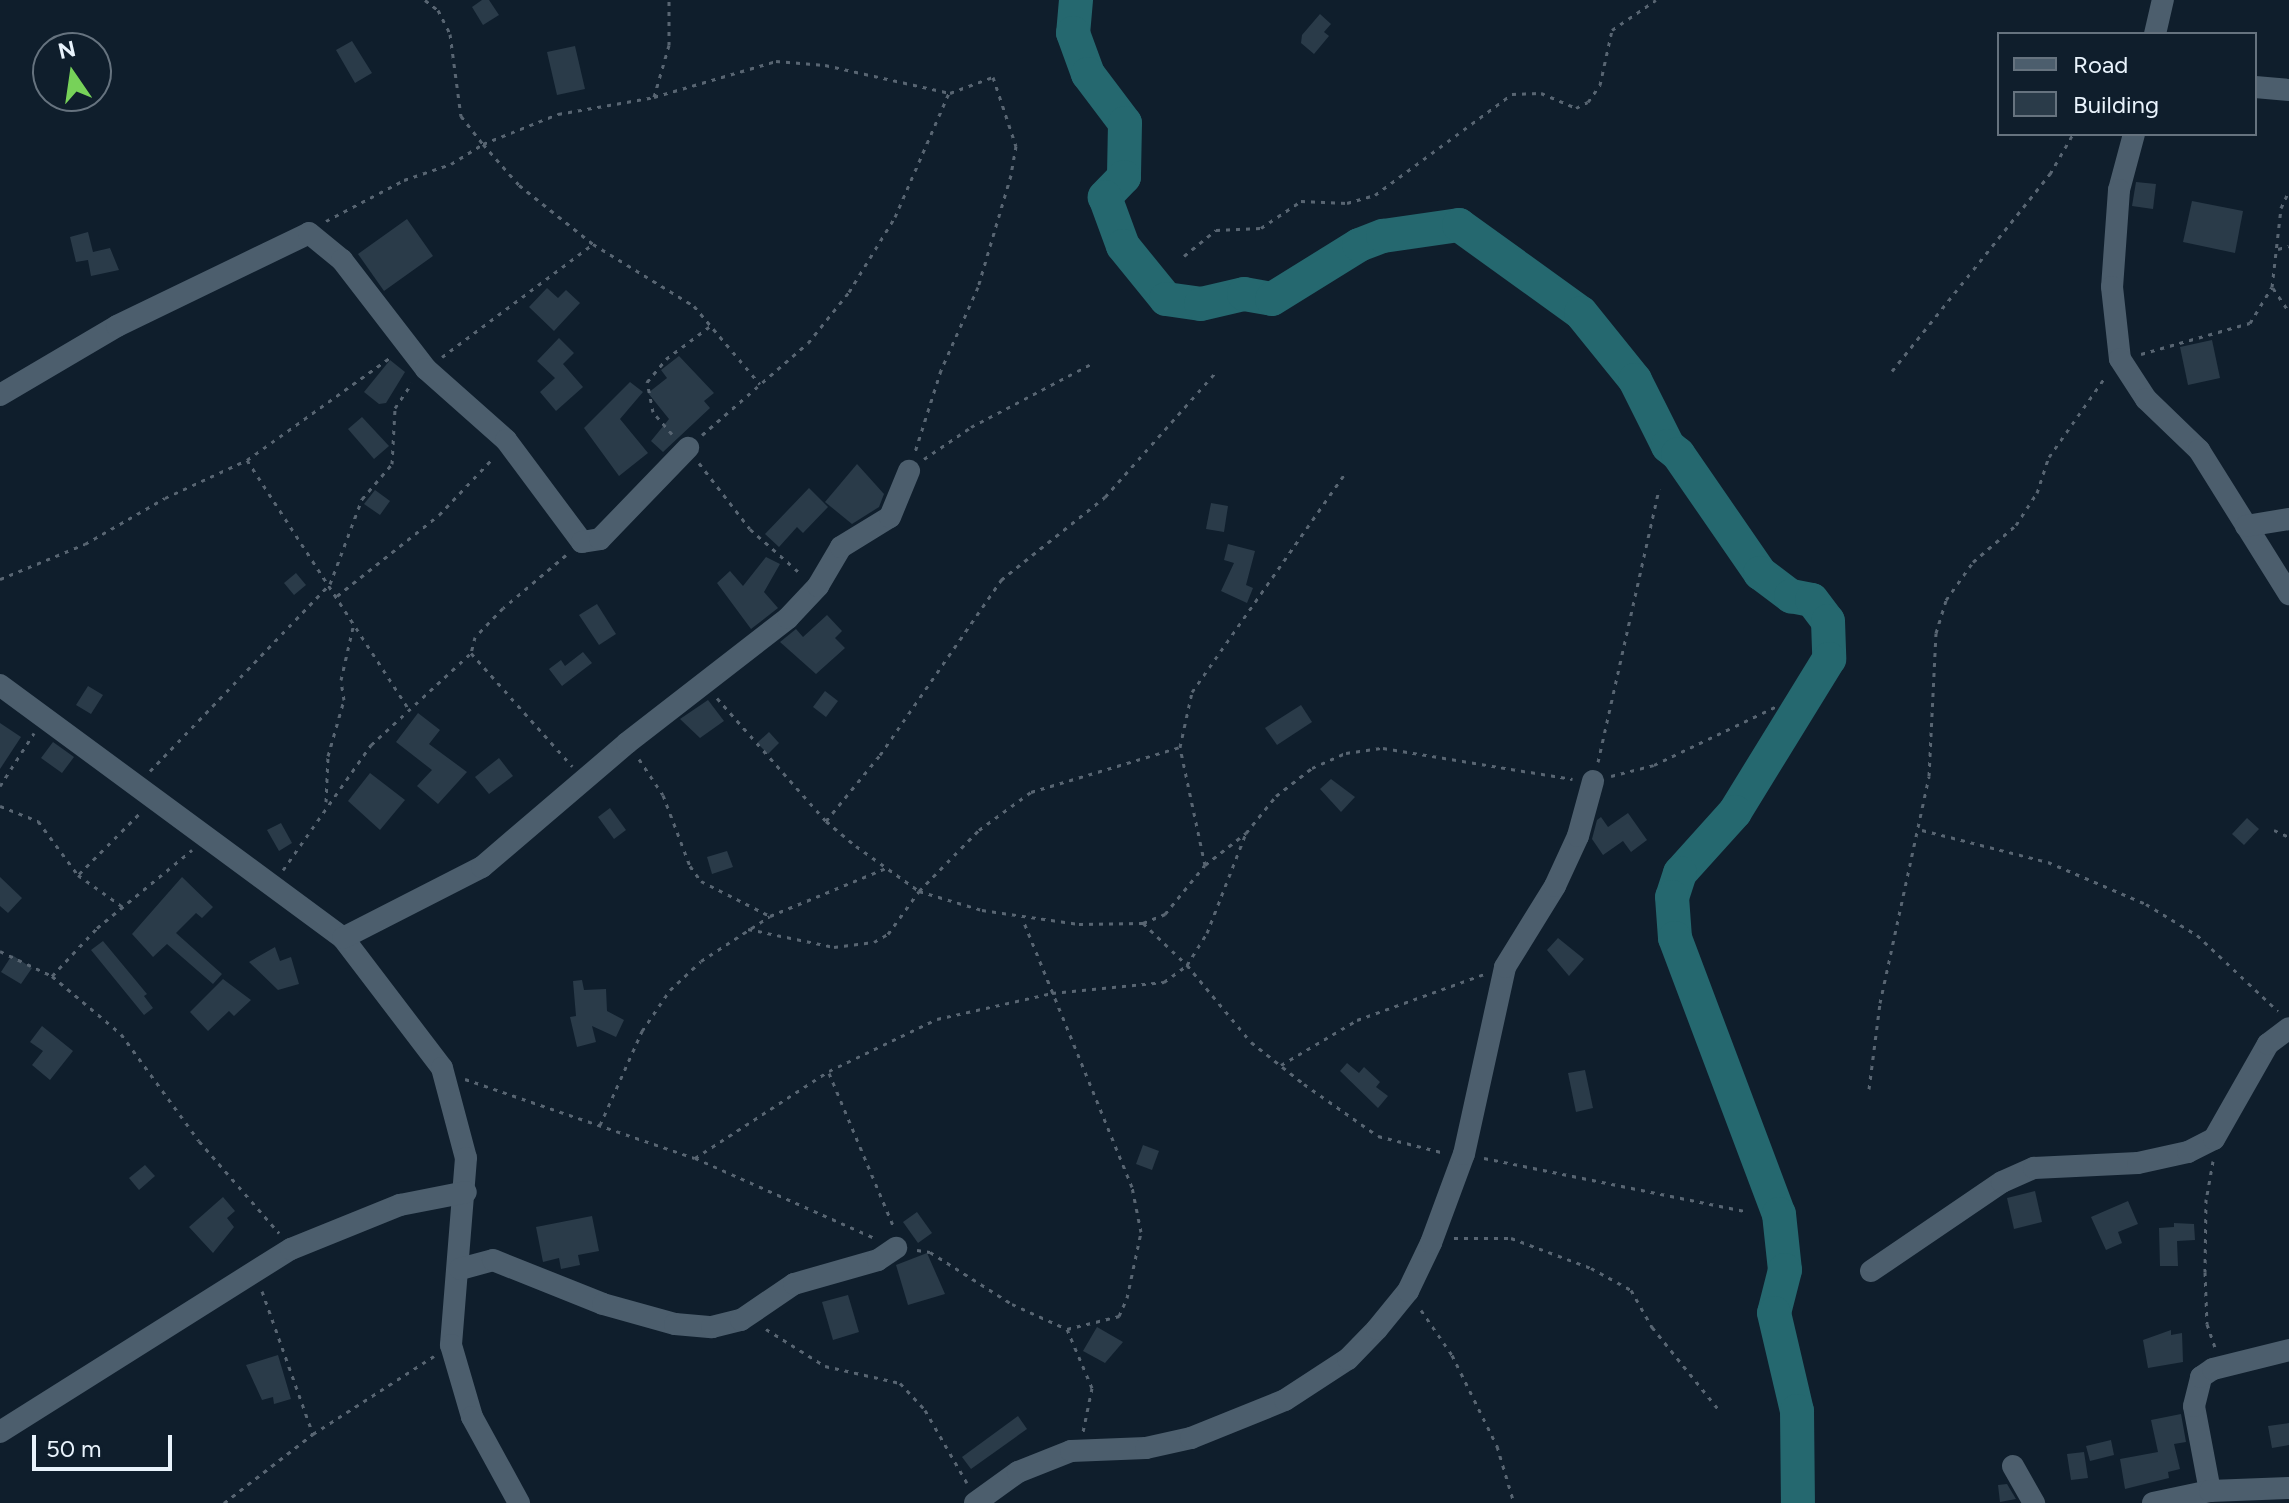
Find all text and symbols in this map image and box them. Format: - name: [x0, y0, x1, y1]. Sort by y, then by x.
- north arrow: [32, 32, 112, 112]
- legend: [1997, 32, 2257, 136]
- text: N: [56, 35, 78, 65]
- text: Road: [2073, 50, 2128, 79]
- text: Building: [2073, 90, 2159, 119]
- scale bar: [36, 1419, 176, 1469]
- text: 50 m: [46, 1434, 102, 1463]

